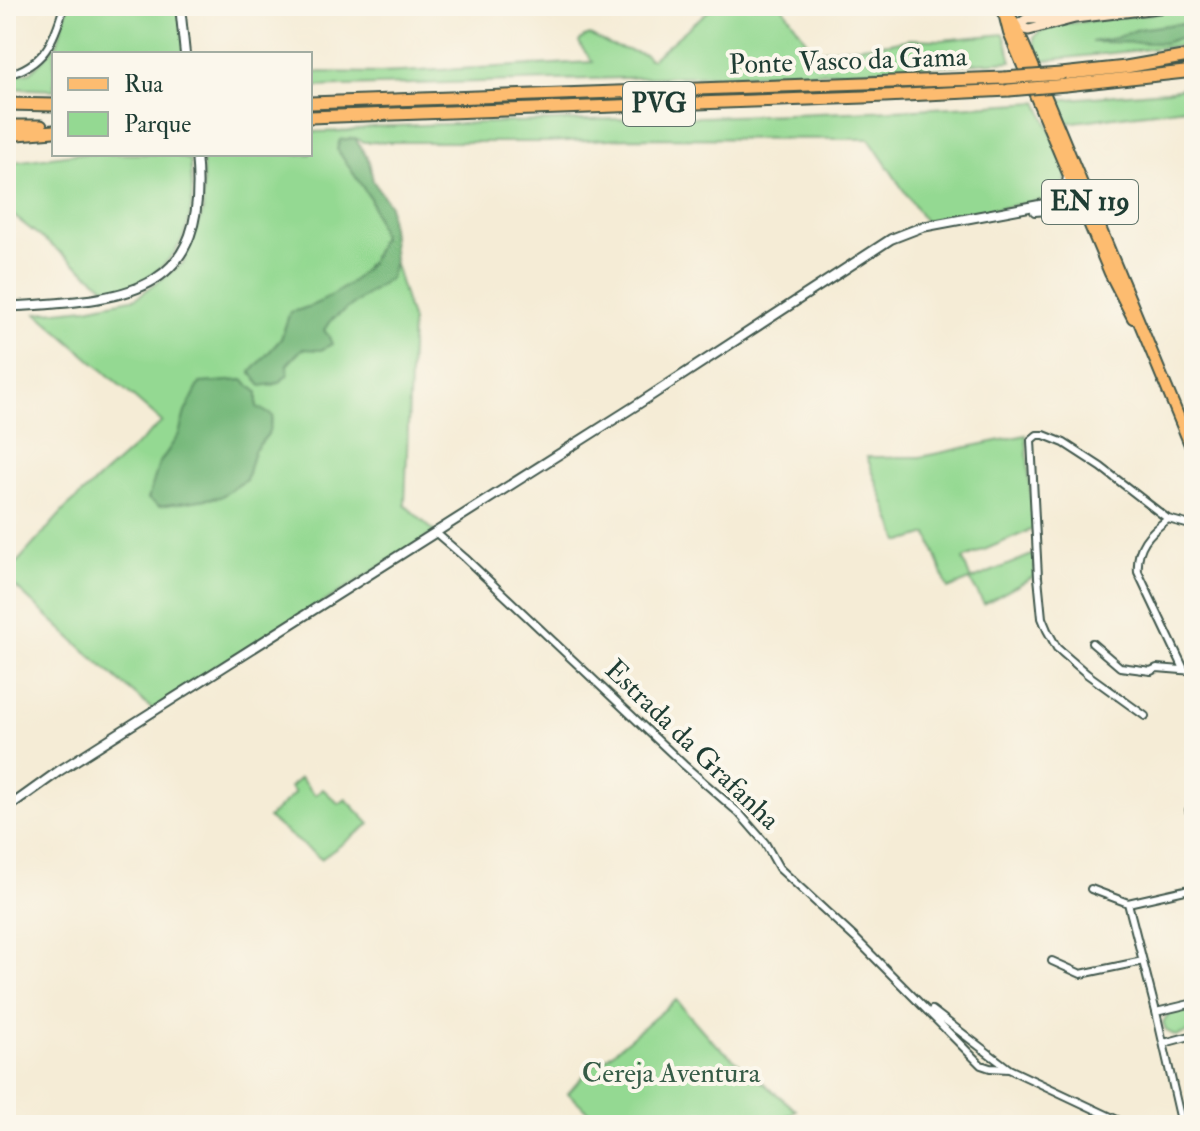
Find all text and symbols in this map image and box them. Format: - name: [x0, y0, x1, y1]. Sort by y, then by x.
- street label: Ponte Vasco da Gama: [728, 39, 968, 83]
- legend: [52, 52, 312, 156]
- text: Rua: [124, 69, 164, 100]
- road number: PVG: [623, 82, 695, 126]
- text: Parque: [124, 109, 191, 140]
- road number: EN 119: [1042, 180, 1138, 224]
- street label: Estrada da Grafanha: [597, 653, 787, 838]
- park label: Cereja Aventura: [582, 1056, 761, 1091]

